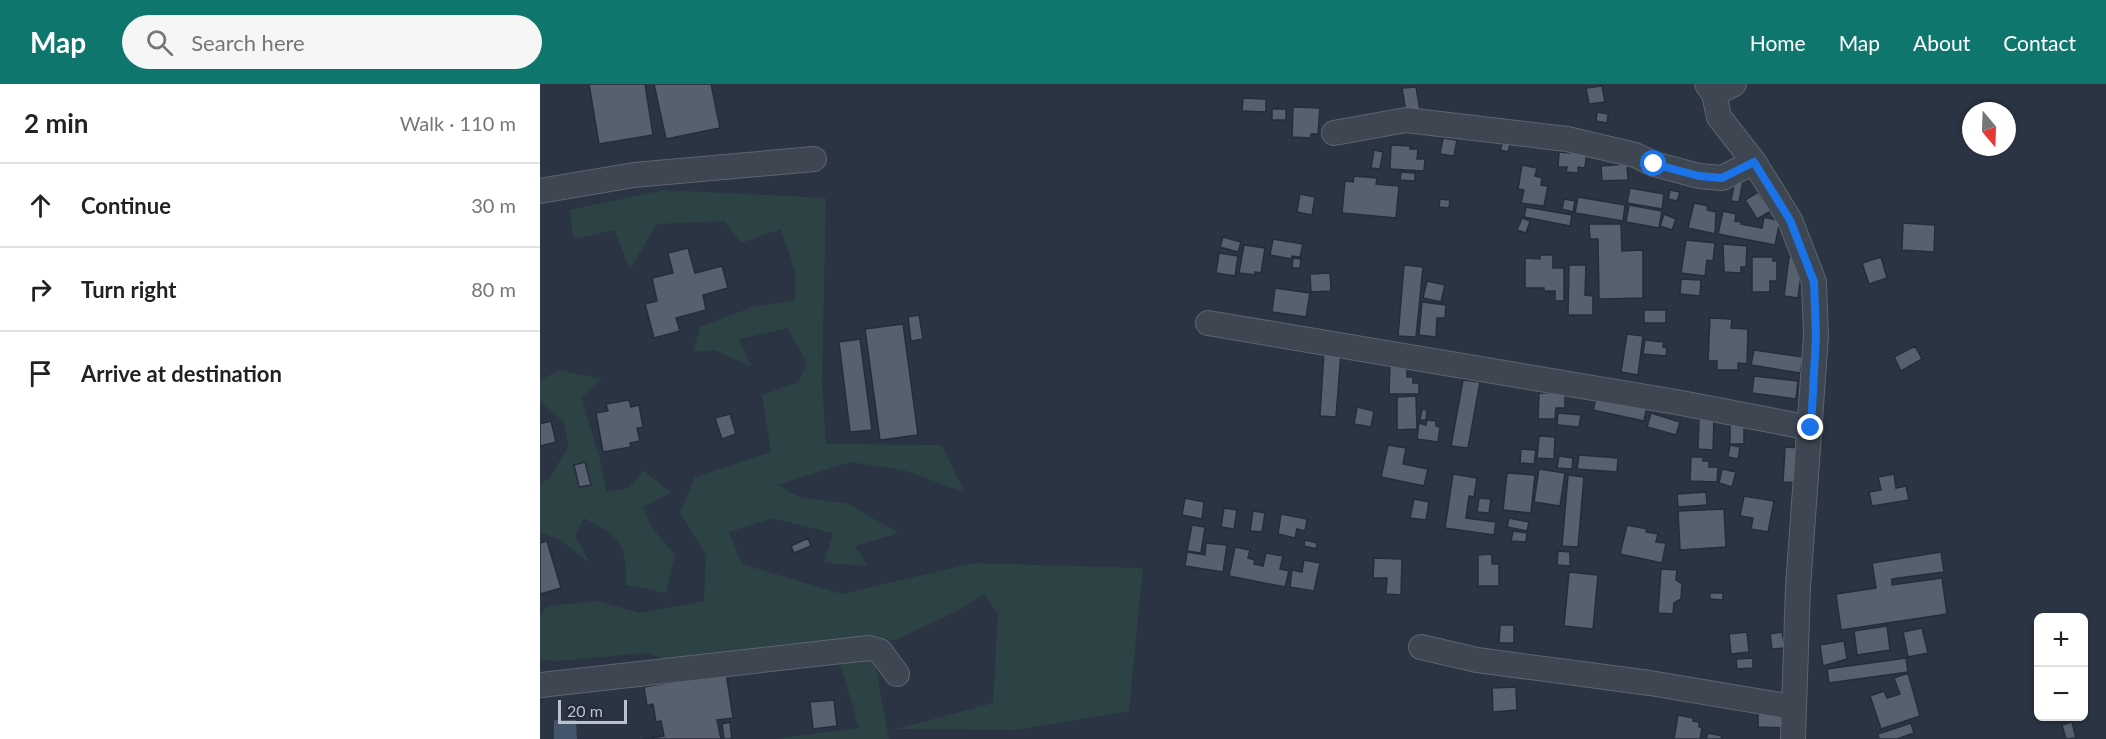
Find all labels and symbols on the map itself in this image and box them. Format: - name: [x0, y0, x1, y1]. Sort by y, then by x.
- north arrow: [1962, 102, 2016, 156]
- route start: [1640, 150, 1666, 176]
- route end: [1797, 414, 1823, 440]
- scale bar: [558, 697, 627, 724]

